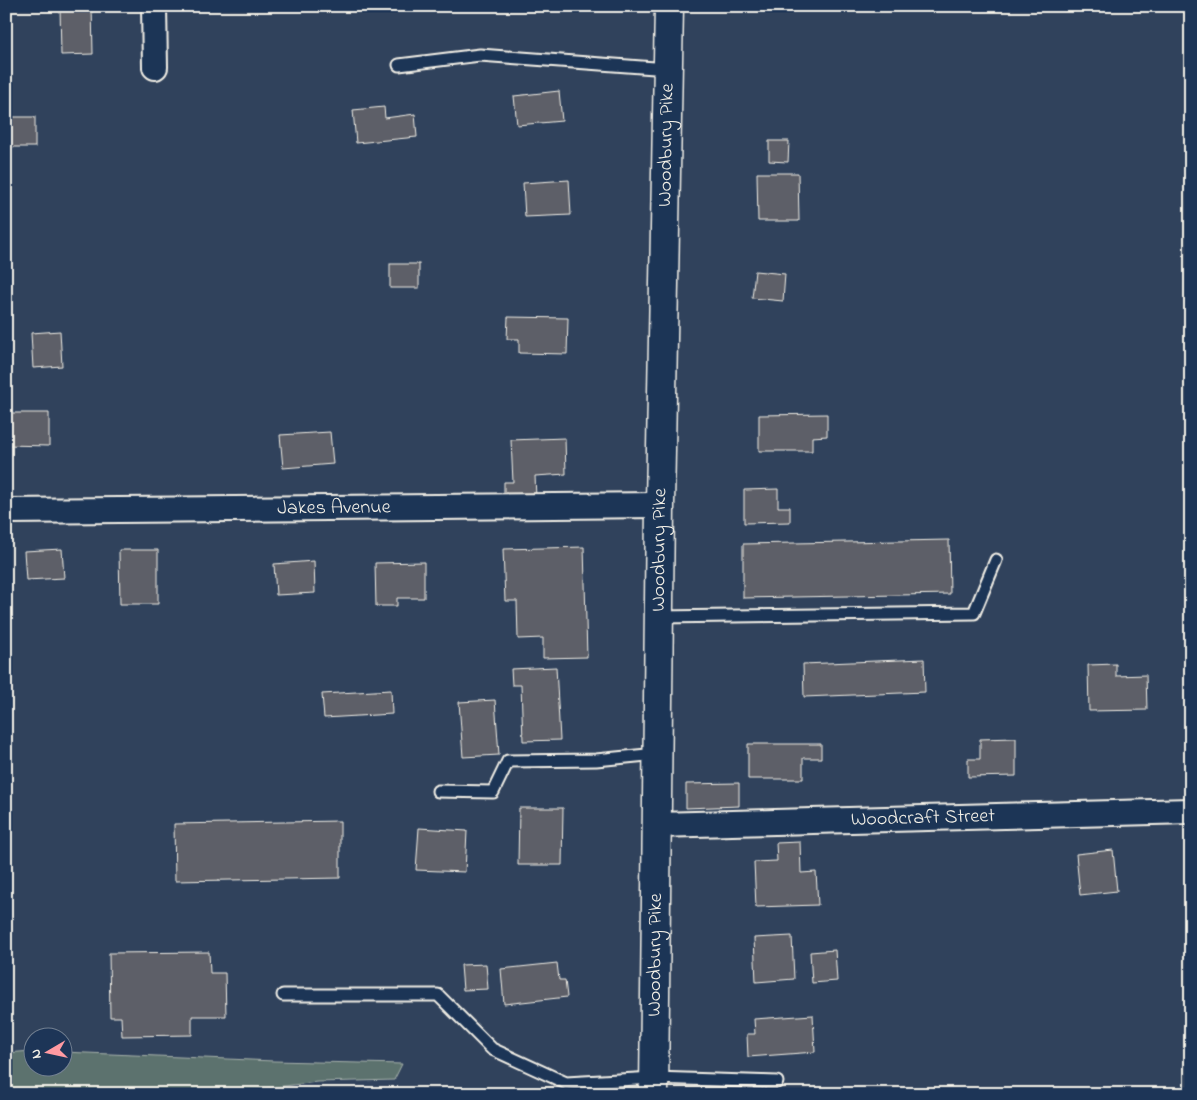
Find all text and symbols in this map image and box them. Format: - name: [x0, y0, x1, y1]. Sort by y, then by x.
- street label: Woodbury Pike: [651, 83, 682, 207]
- street label: Woodbury Pike: [644, 488, 675, 612]
- street label: Jakes Avenue: [277, 493, 391, 523]
- street label: Woodcraft Street: [850, 802, 996, 834]
- street label: Woodbury Pike: [640, 893, 671, 1017]
- north arrow: [22, 1028, 72, 1078]
- text: N: [26, 1047, 48, 1060]

